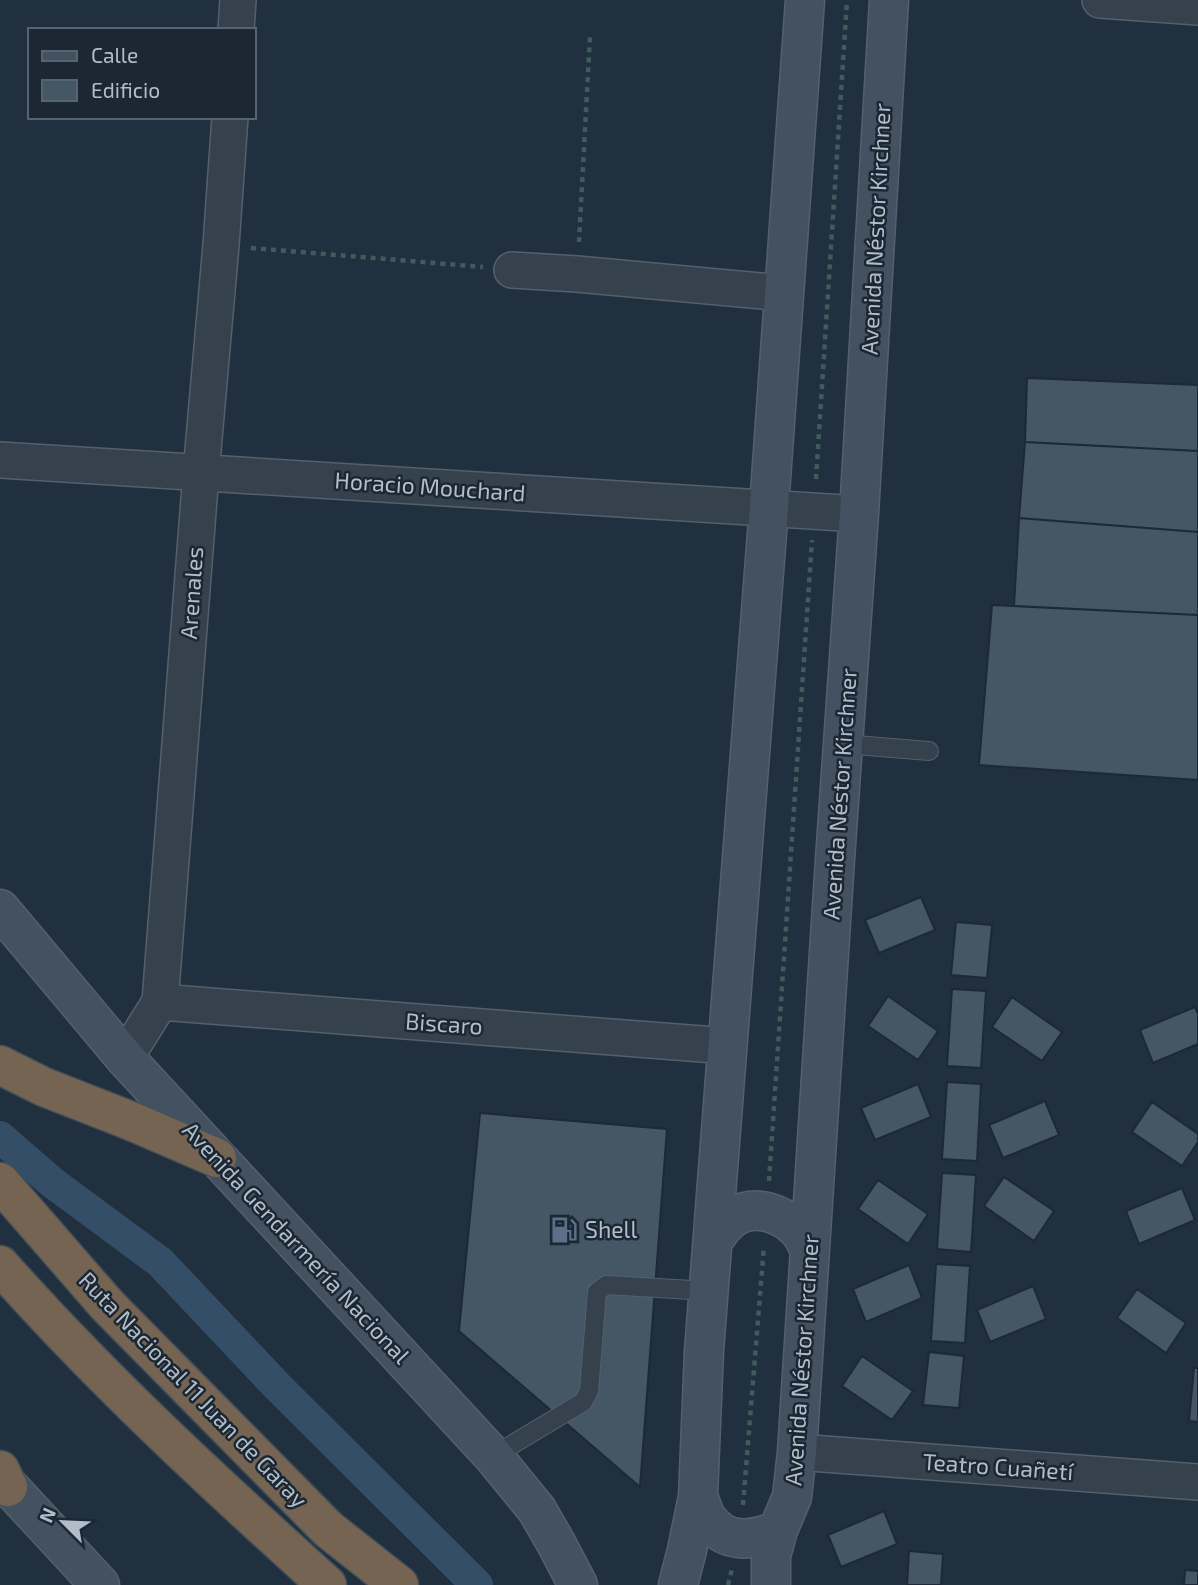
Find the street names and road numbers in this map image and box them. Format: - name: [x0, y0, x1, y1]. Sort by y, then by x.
- street label: Avenida Néstor Kirchner: [854, 102, 896, 355]
- street label: Horacio Mouchard: [334, 465, 526, 507]
- street label: Arenales: [174, 546, 208, 640]
- street label: Avenida Néstor Kirchner: [816, 667, 862, 921]
- street label: Biscaro: [404, 1006, 484, 1040]
- street label: Avenida Gendarmería Nacional: [177, 1116, 416, 1369]
- street label: Avenida Néstor Kirchner: [778, 1233, 824, 1487]
- street label: Ruta Nacional 11 Juan de Garay: [74, 1266, 314, 1513]
- street label: Teatro Cuañetí: [922, 1447, 1075, 1485]

